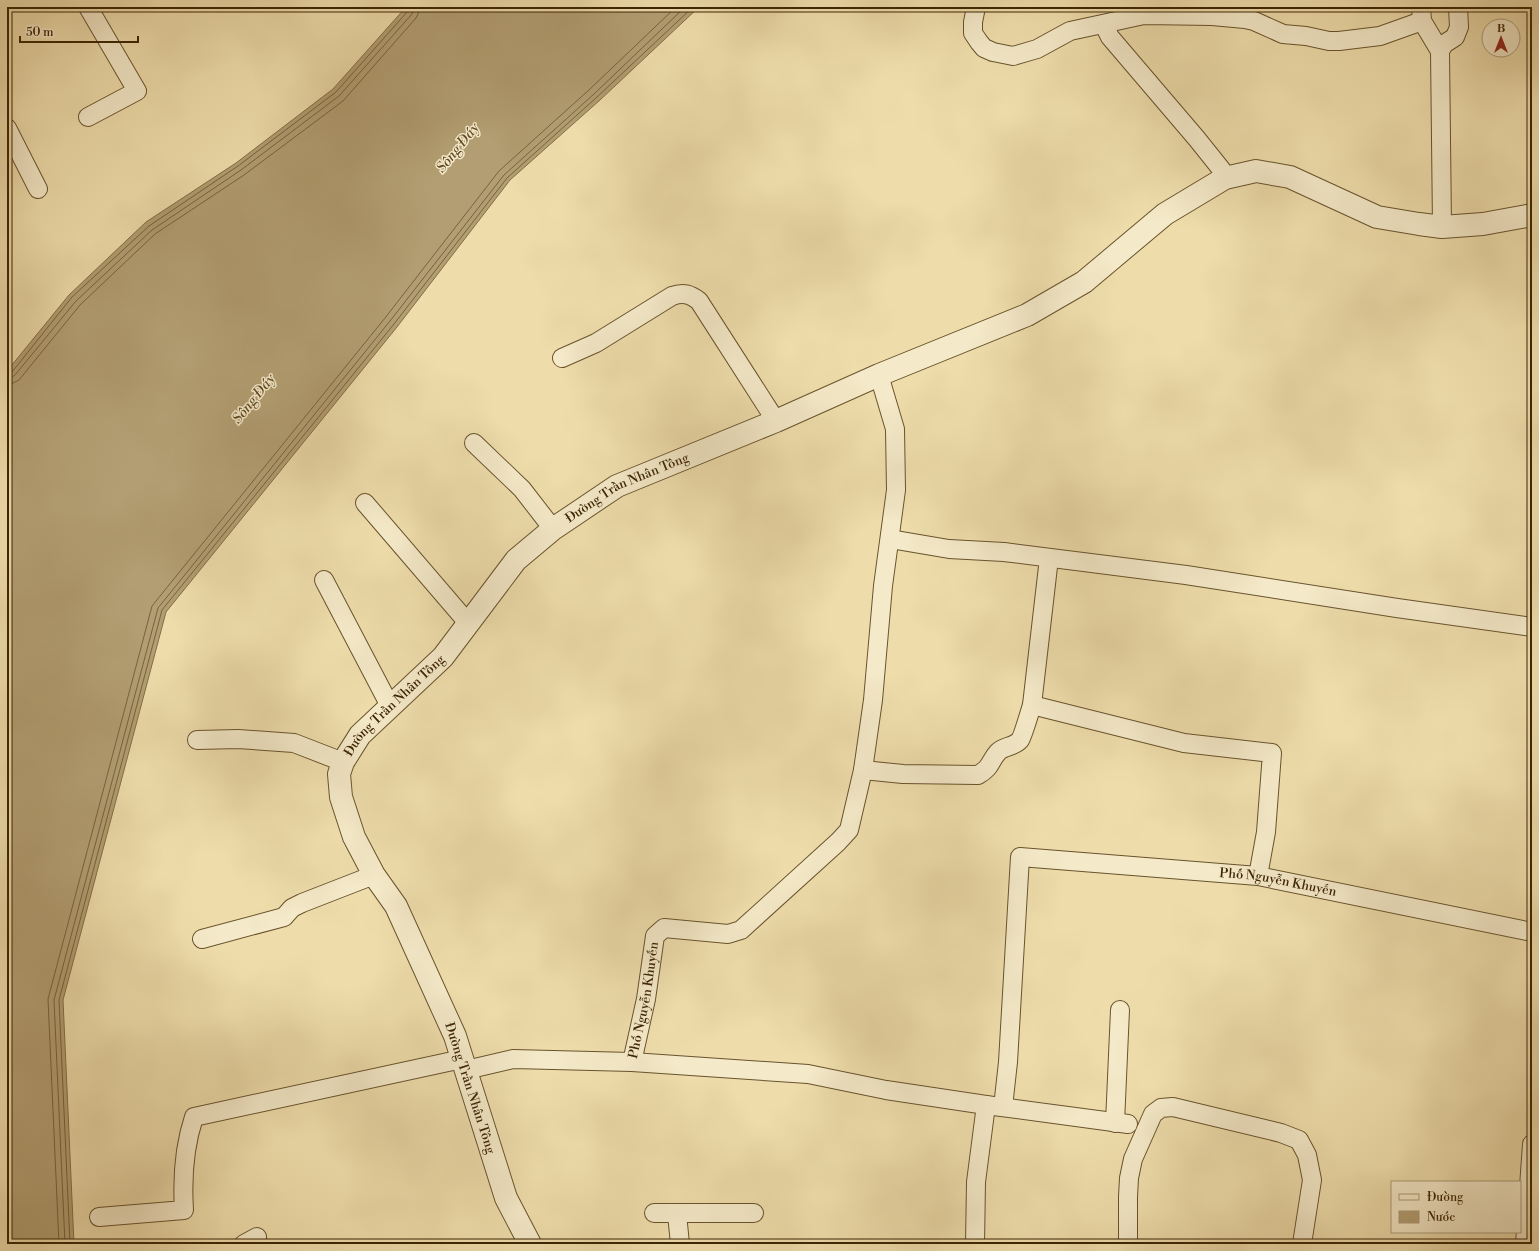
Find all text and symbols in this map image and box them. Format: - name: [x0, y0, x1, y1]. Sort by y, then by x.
- scale bar: [20, 18, 138, 44]
- north arrow: [1481, 18, 1521, 58]
- text: B: [1497, 22, 1505, 36]
- text: 50 m: [26, 25, 54, 40]
- water label: Sông Đáy: [432, 119, 484, 177]
- water label: Sông Đáy: [228, 370, 280, 428]
- street label: Đường Trần Nhân Tông: [562, 449, 691, 526]
- street label: Đường Trần Nhân Tông: [341, 651, 448, 759]
- street label: Phố Nguyễn Khuyến: [1219, 865, 1338, 900]
- street label: Phố Nguyễn Khuyến: [625, 940, 662, 1060]
- street label: Đường Trần Nhân Tông: [441, 1020, 499, 1156]
- legend: [1391, 1181, 1521, 1233]
- text: Đường: [1427, 1190, 1464, 1205]
- text: Nước: [1427, 1210, 1455, 1225]

